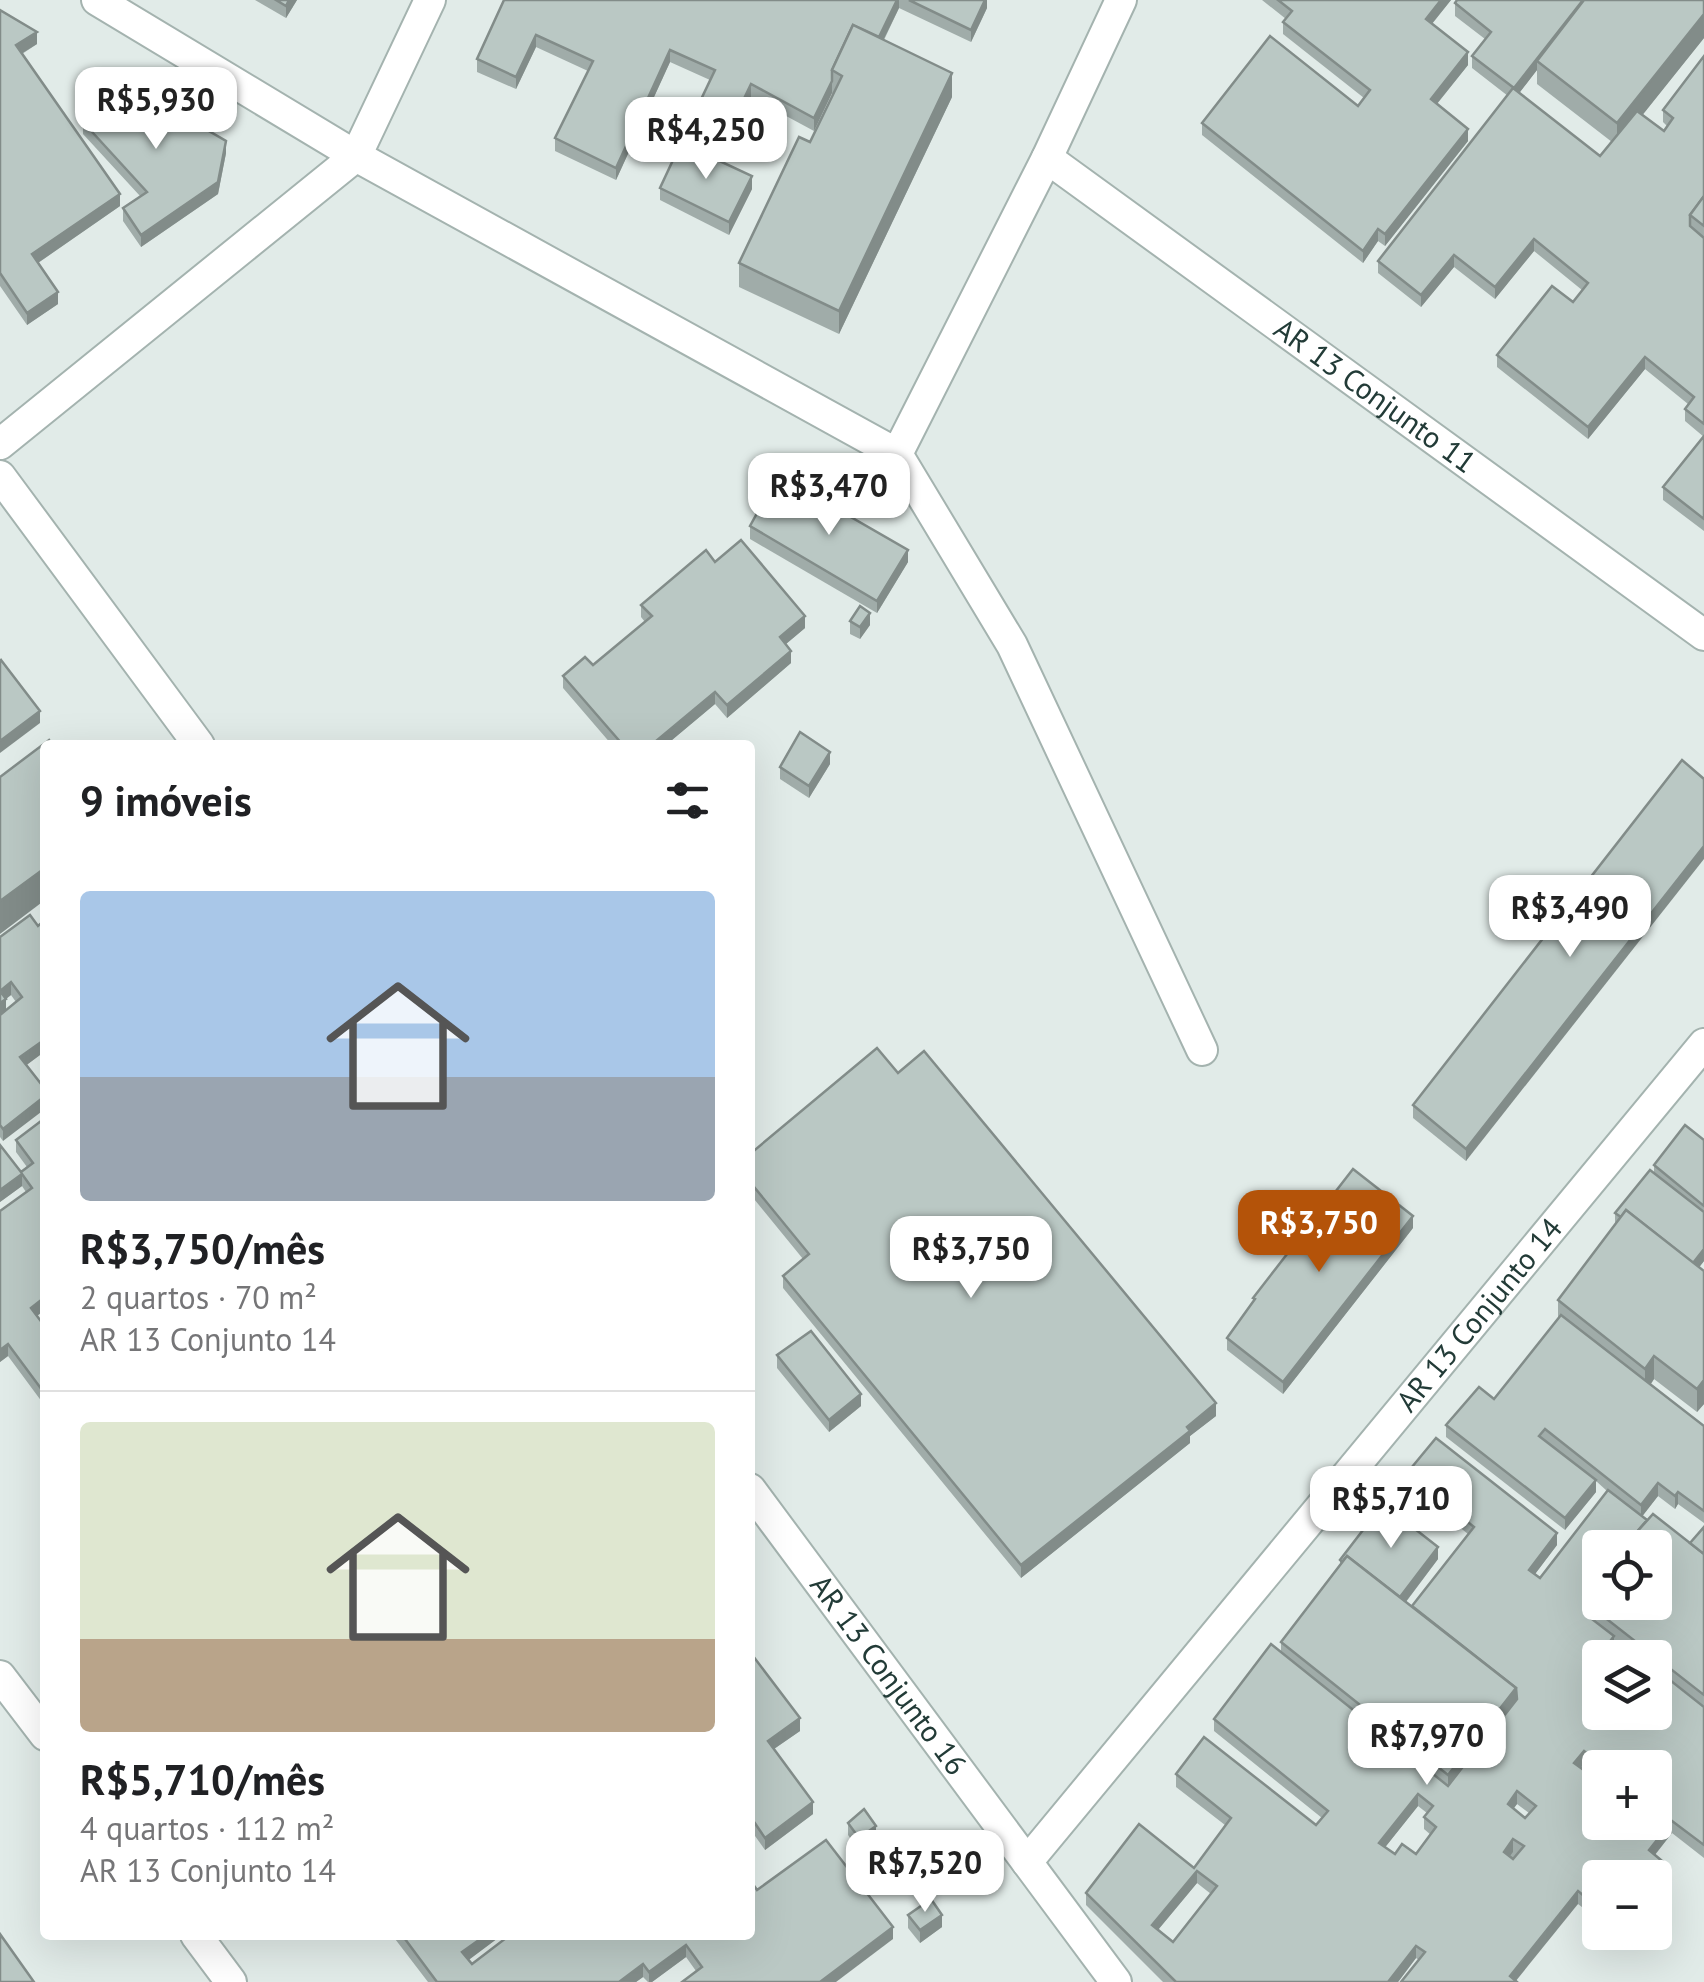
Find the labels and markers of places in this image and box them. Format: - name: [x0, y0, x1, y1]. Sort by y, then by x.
- pin: R$5,930: [64, 67, 248, 152]
- pin: R$4,250: [614, 97, 798, 182]
- pin: R$3,470: [737, 453, 921, 538]
- pin: R$3,490: [1478, 875, 1662, 960]
- pin: R$3,750: [1227, 1190, 1411, 1275]
- pin: R$3,750: [879, 1216, 1063, 1301]
- pin: R$5,710: [1299, 1466, 1483, 1551]
- pin: R$7,970: [1335, 1703, 1519, 1788]
- pin: R$7,520: [833, 1830, 1017, 1915]

